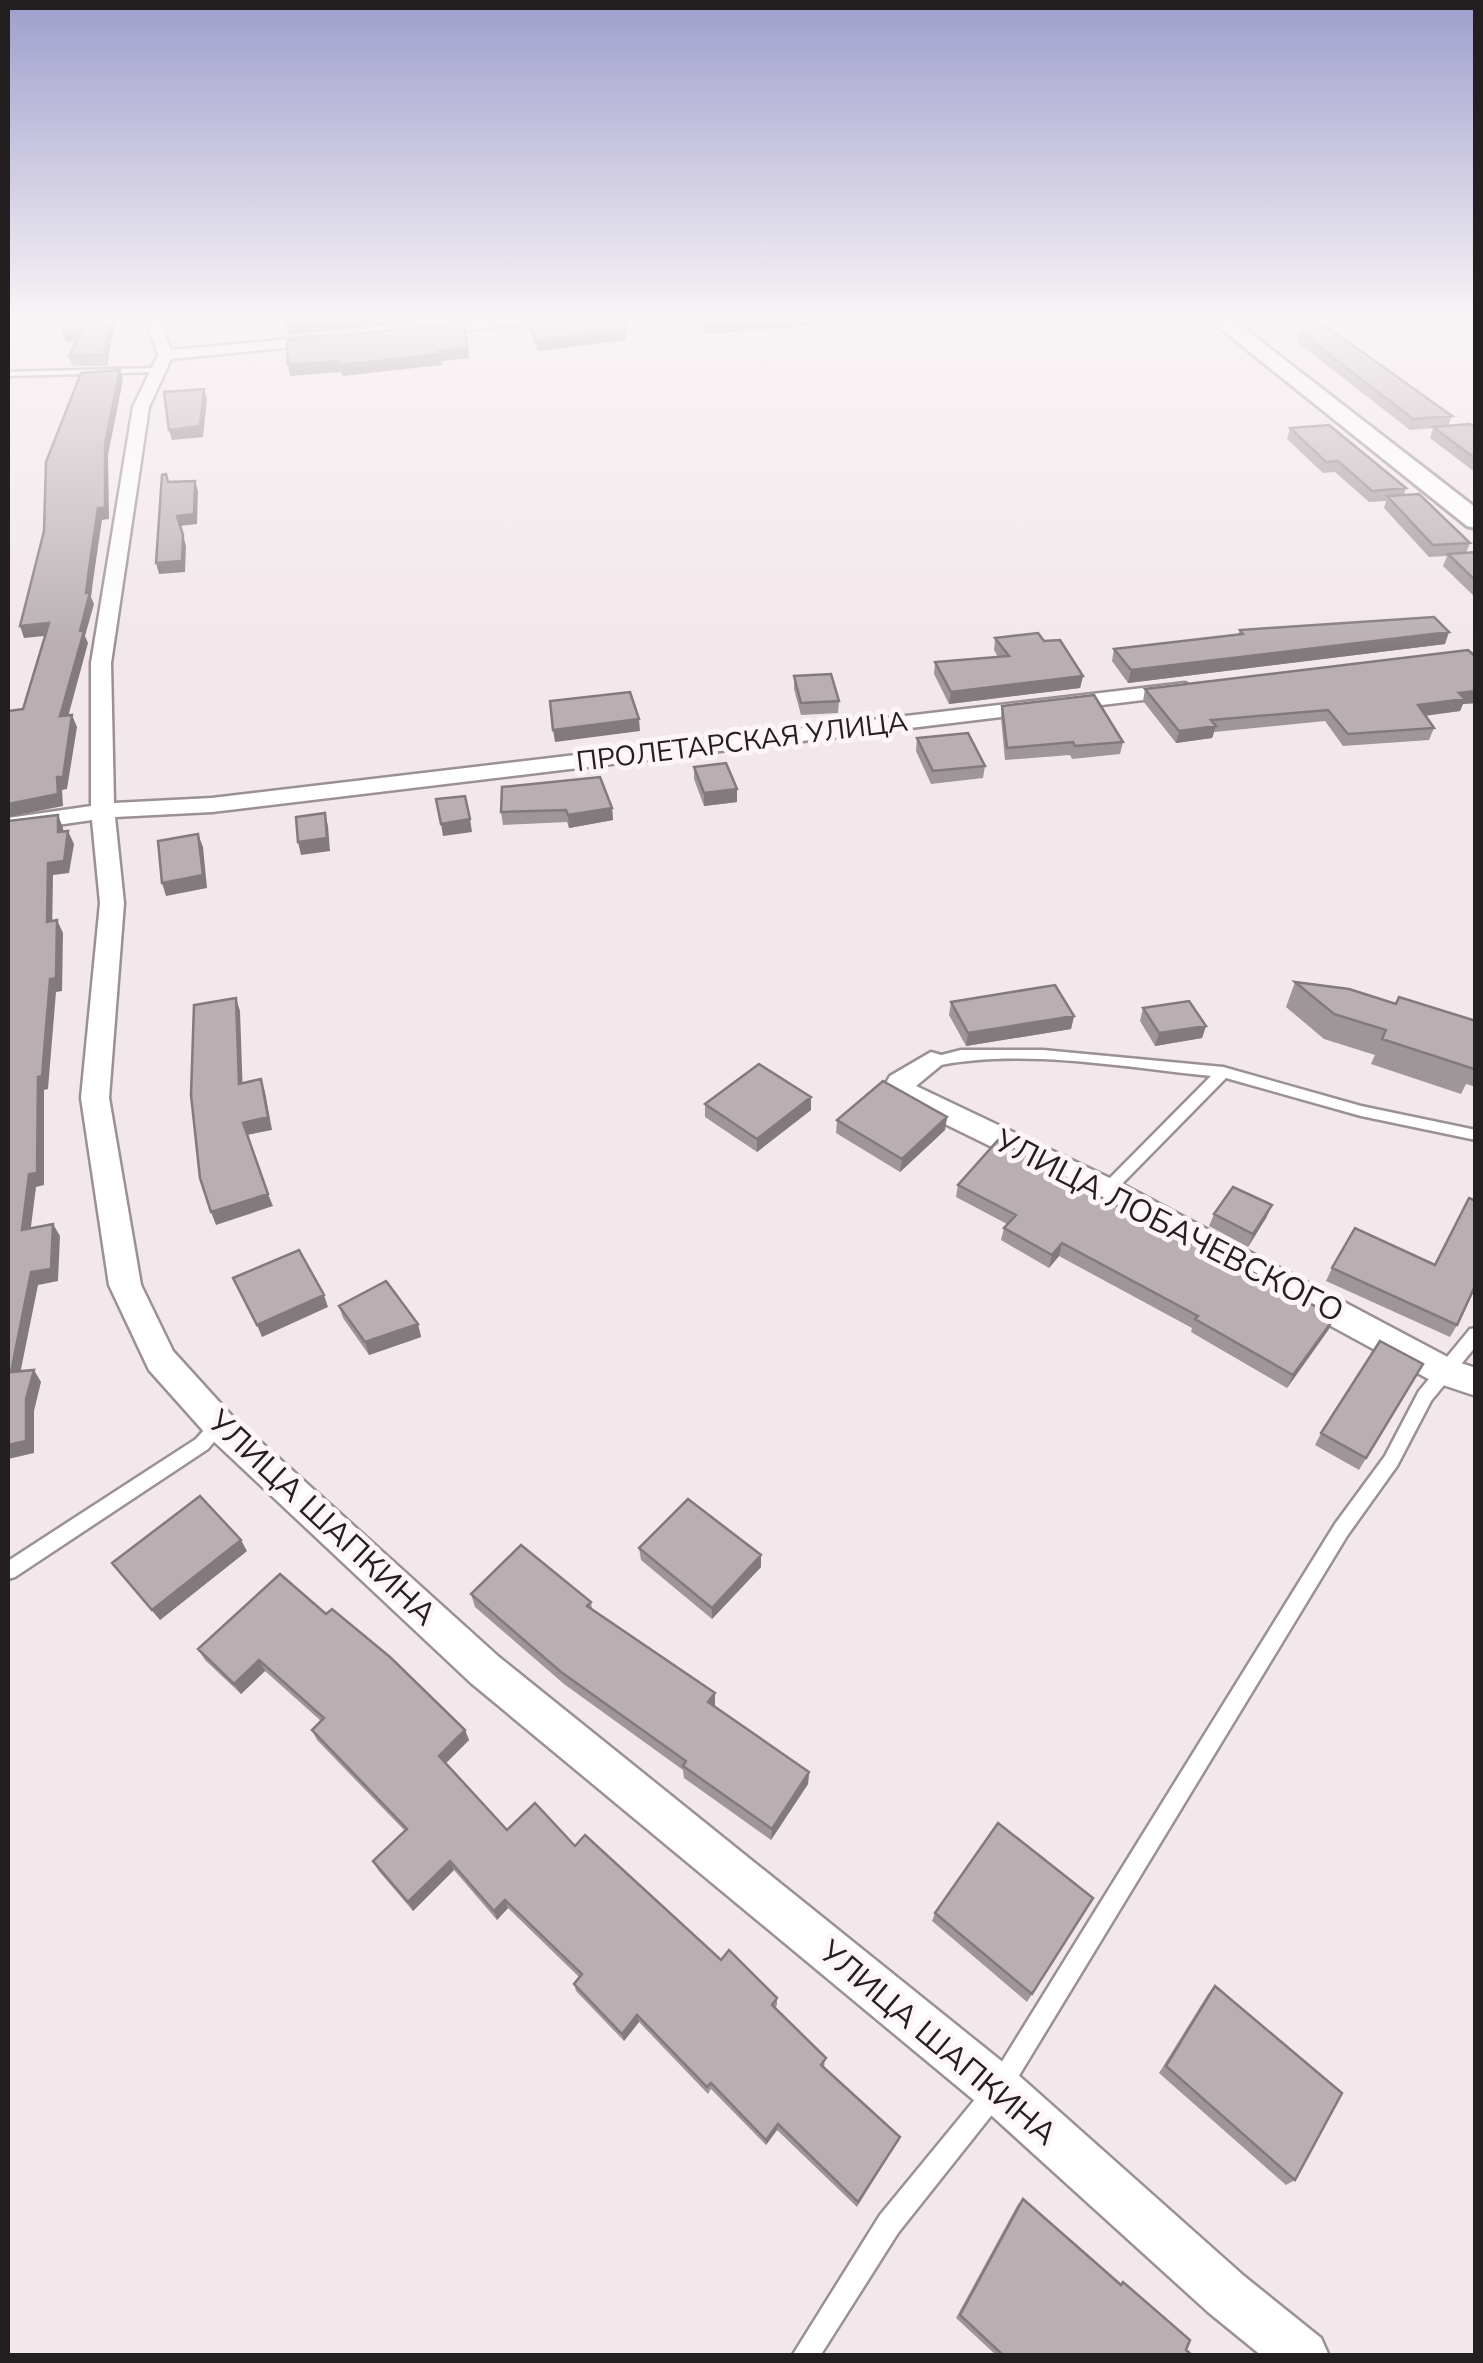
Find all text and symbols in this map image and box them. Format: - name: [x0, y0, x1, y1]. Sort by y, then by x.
- street label: ПРОЛЕТАРСКАЯ УЛИЦА: [574, 703, 910, 781]
- street label: УЛИЦА ЛОБАЧЕВСКОГО: [986, 1119, 1351, 1333]
- street label: УЛИЦА ШАПКИНА: [198, 1400, 446, 1635]
- street label: УЛИЦА ШАПКИНА: [809, 1930, 1066, 2155]

